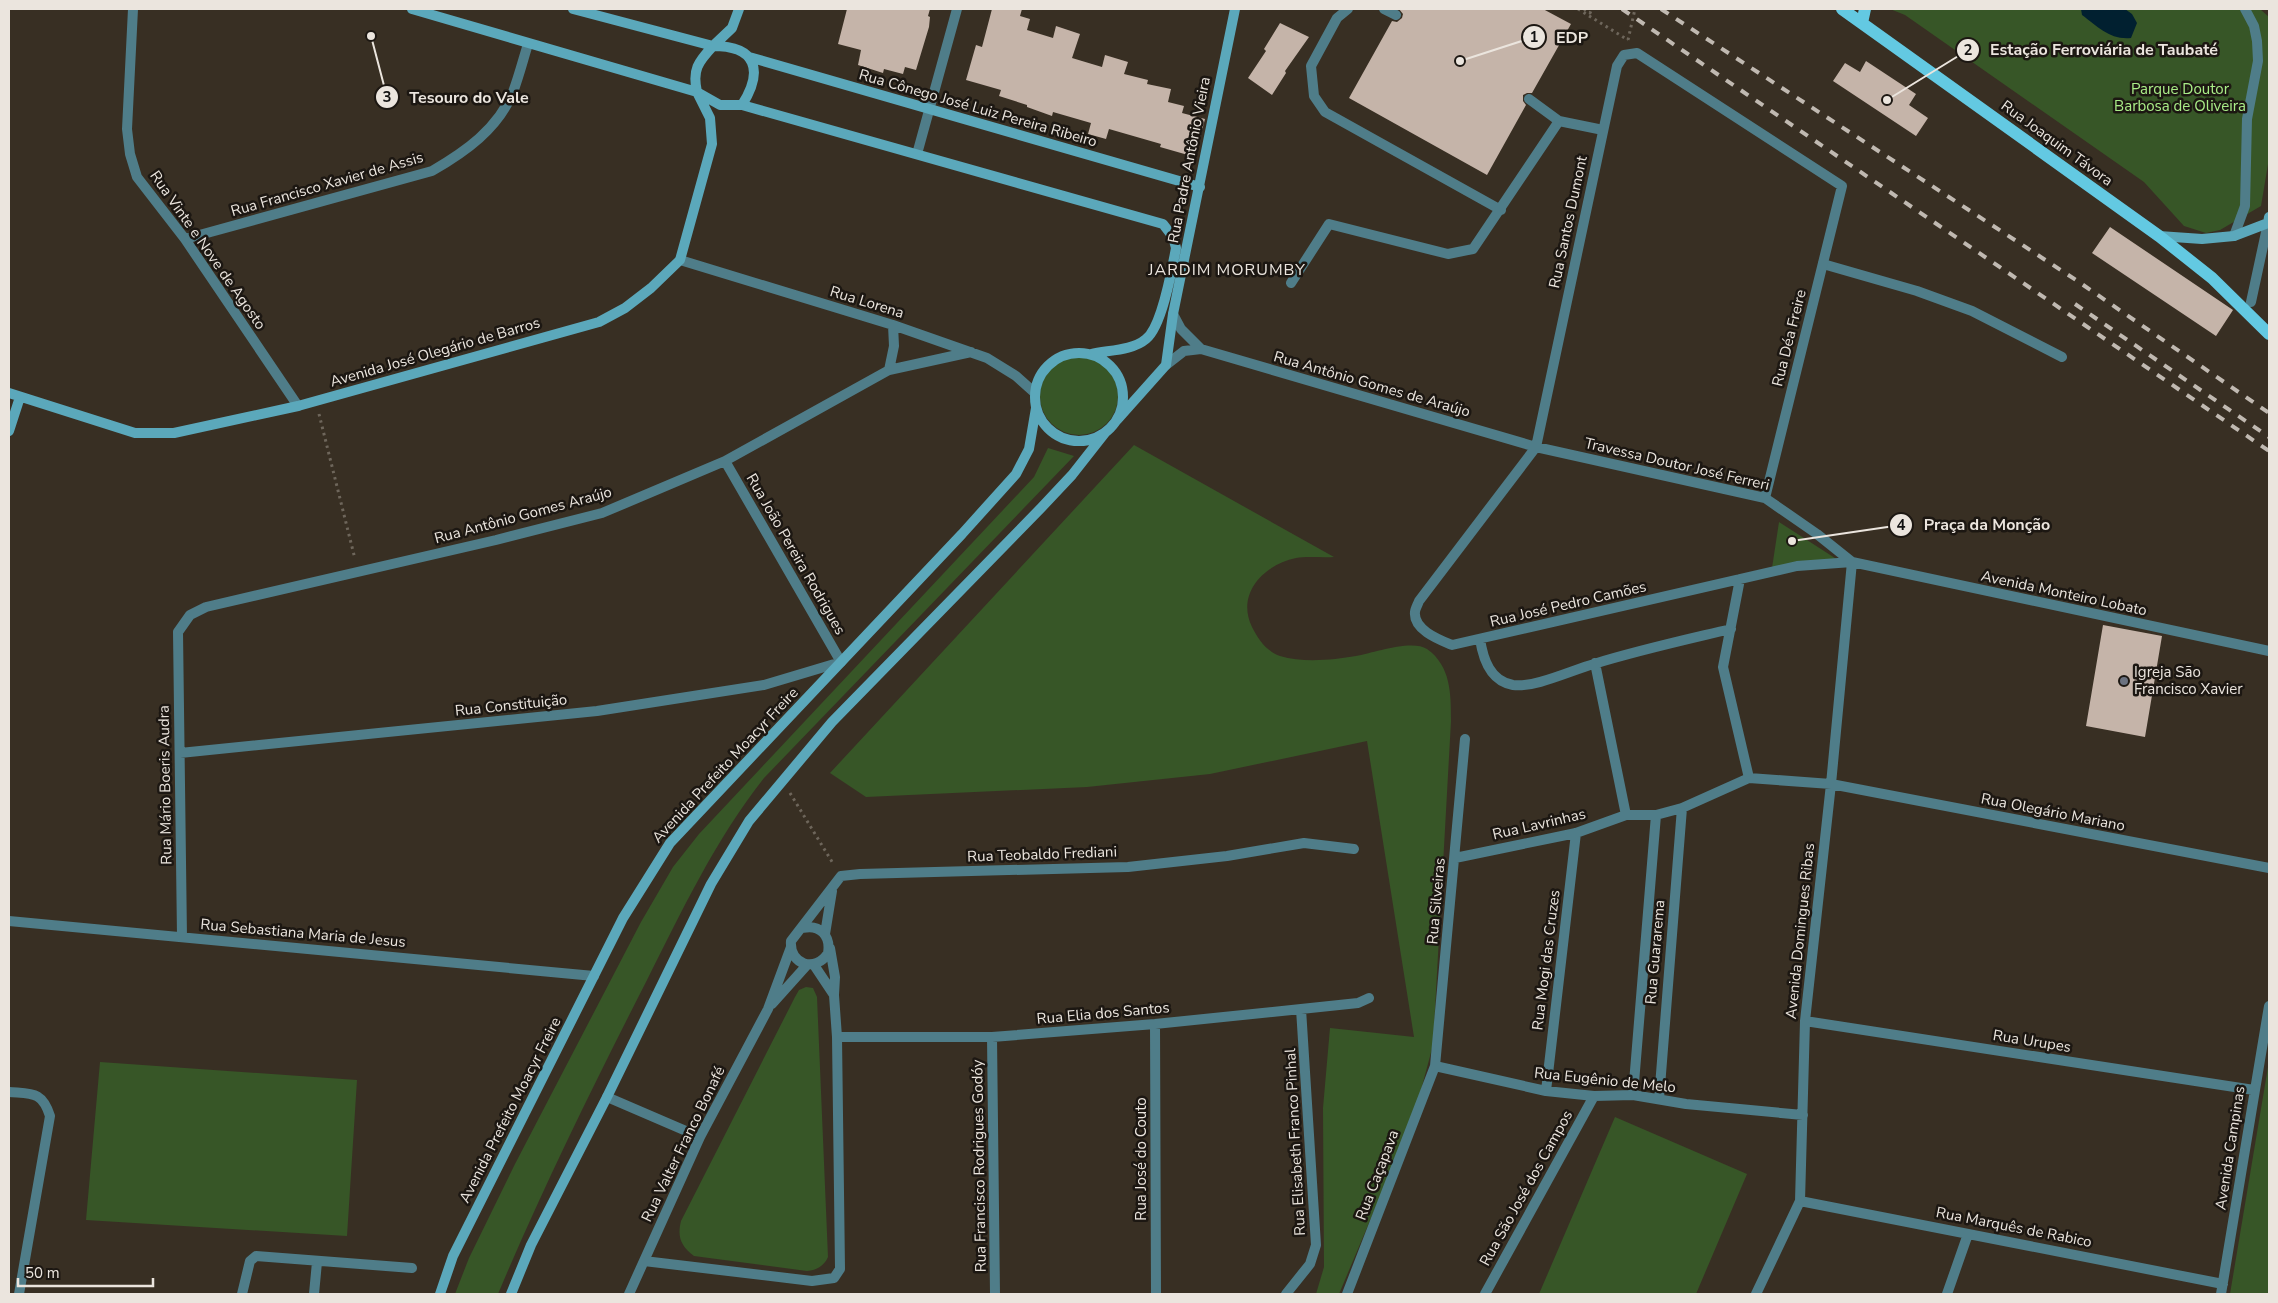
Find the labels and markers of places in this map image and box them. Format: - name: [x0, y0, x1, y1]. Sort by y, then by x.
- callout: EDP: [1521, 22, 1598, 53]
- callout: Estação Ferroviária de Taubaté: [1955, 34, 2228, 65]
- callout: Tesouro do Vale: [374, 81, 539, 112]
- callout: Praça da Monção: [1888, 509, 2060, 540]
- place label: Igreja São Francisco Xavier: [2134, 662, 2243, 699]
- marker: Igreja São Francisco Xavier: [2118, 675, 2130, 687]

